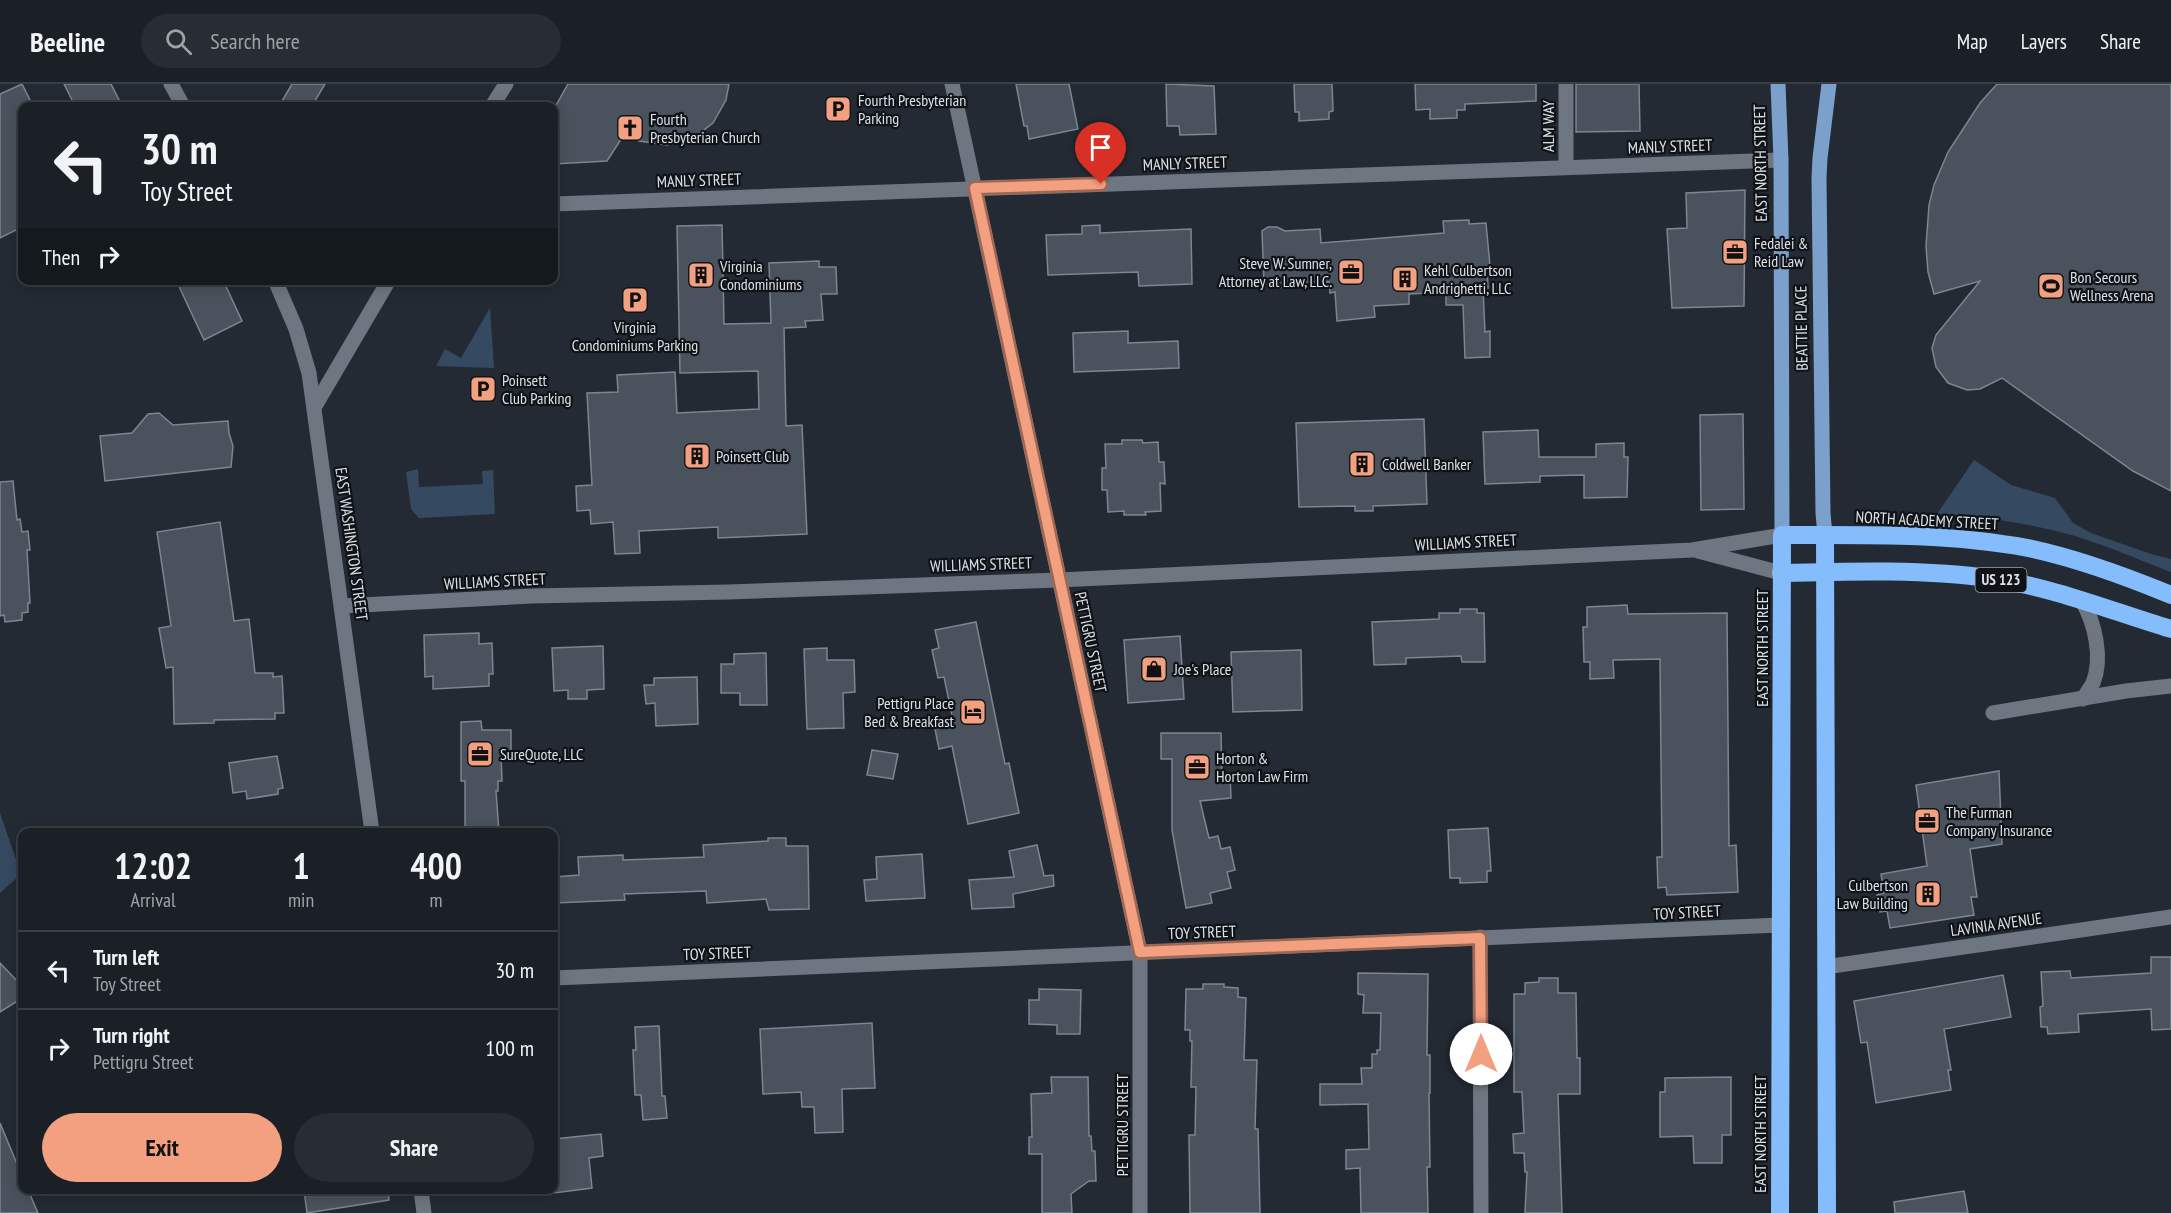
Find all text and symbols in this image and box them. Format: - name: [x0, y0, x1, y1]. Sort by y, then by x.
- search box: [141, 14, 561, 68]
- text: Beeline: [30, 23, 105, 60]
- icon: search: [162, 25, 195, 58]
- text: Search here: [210, 27, 300, 55]
- text: Map: [1957, 28, 1988, 55]
- text: Layers: [2021, 28, 2067, 55]
- text: Share: [2100, 28, 2141, 55]
- place label: Fourth Presbyterian Parking: [858, 90, 966, 128]
- parking icon: Fourth Presbyterian Parking: [823, 94, 853, 124]
- street label: ALM WAY: [1538, 99, 1558, 152]
- street label: EAST NORTH STREET: [1749, 104, 1771, 222]
- place label: Fourth Presbyterian Church: [650, 109, 760, 147]
- church icon: Fourth Presbyterian Church: [615, 113, 645, 143]
- text: 30 m: [141, 121, 218, 176]
- pin: [1075, 122, 1126, 184]
- icon: left: [42, 126, 120, 204]
- icon: arrive: [1084, 131, 1117, 164]
- street label: MANLY STREET: [1627, 135, 1713, 157]
- street label: MANLY STREET: [1142, 152, 1228, 174]
- street label: MANLY STREET: [656, 169, 742, 191]
- text: Toy Street: [141, 174, 233, 208]
- place label: Fedalei & Reid Law: [1754, 233, 1808, 271]
- office icon: Fedalei & Reid Law: [1720, 237, 1750, 267]
- icon: right: [92, 240, 125, 273]
- text: Then: [42, 243, 80, 271]
- place label: Steve W. Sumner, Attorney at Law, LLC.: [1219, 253, 1332, 291]
- place label: Virginia Condominiums: [719, 256, 802, 294]
- office icon: Steve W. Sumner, Attorney at Law, LLC.: [1336, 257, 1366, 287]
- building icon: Virginia Condominiums: [686, 260, 716, 290]
- place label: Kehl Culbertson Andrighetti, LLC: [1424, 260, 1512, 298]
- building icon: Kehl Culbertson Andrighetti, LLC: [1390, 264, 1420, 294]
- place label: Bon Secours Wellness Arena: [2070, 267, 2154, 305]
- sports icon: Bon Secours Wellness Arena: [2036, 271, 2066, 301]
- parking icon: Virginia Condominiums Parking: [620, 285, 650, 315]
- street label: BEATTIE PLACE: [1790, 285, 1812, 371]
- place label: Virginia Condominiums Parking: [572, 317, 698, 355]
- place label: Poinsett Club Parking: [502, 370, 572, 408]
- parking icon: Poinsett Club Parking: [468, 374, 498, 404]
- building icon: Poinsett Club: [682, 441, 712, 471]
- place label: Poinsett Club: [716, 446, 789, 466]
- building icon: Coldwell Banker: [1347, 449, 1377, 479]
- place label: Coldwell Banker: [1382, 454, 1472, 474]
- street label: EAST WASHINGTON STREET: [331, 466, 373, 622]
- street label: NORTH ACADEMY STREET: [1855, 506, 1999, 534]
- street label: WILLIAMS STREET: [1415, 529, 1517, 555]
- street label: WILLIAMS STREET: [930, 552, 1032, 576]
- street label: WILLIAMS STREET: [444, 568, 546, 594]
- road number: US 123: [1976, 568, 2026, 592]
- street label: EAST NORTH STREET: [1752, 589, 1772, 707]
- street label: PETTIGRU STREET: [1071, 590, 1111, 694]
- shop icon: Joe's Place: [1139, 654, 1169, 684]
- place label: Joe's Place: [1173, 659, 1231, 679]
- place label: Pettigru Place Bed & Breakfast: [864, 693, 955, 731]
- hotel icon: Pettigru Place Bed & Breakfast: [958, 697, 988, 727]
- office icon: SureQuote, LLC: [465, 739, 495, 769]
- place label: SureQuote, LLC: [500, 744, 583, 764]
- place label: Horton & Horton Law Firm: [1216, 748, 1308, 786]
- office icon: Horton & Horton Law Firm: [1182, 752, 1212, 782]
- place label: The Furman Company Insurance: [1946, 802, 2052, 840]
- office icon: The Furman Company Insurance: [1912, 806, 1942, 836]
- text: 12:02: [114, 842, 192, 889]
- text: 1: [292, 842, 310, 889]
- text: 400: [410, 842, 462, 889]
- place label: Culbertson Law Building: [1837, 875, 1908, 913]
- building icon: Culbertson Law Building: [1913, 879, 1943, 909]
- text: Arrival: [130, 887, 176, 913]
- text: min: [288, 887, 314, 913]
- text: m: [430, 887, 443, 913]
- street label: TOY STREET: [1653, 900, 1721, 924]
- street label: LAVINIA AVENUE: [1949, 908, 2043, 940]
- street label: TOY STREET: [1168, 921, 1236, 943]
- street label: TOY STREET: [683, 942, 751, 964]
- text: Turn left: [93, 943, 159, 971]
- icon: left: [42, 954, 75, 987]
- text: 30 m: [495, 956, 534, 984]
- text: Toy Street: [93, 971, 161, 997]
- text: Turn right: [93, 1021, 170, 1049]
- position arrow: [1449, 1022, 1513, 1086]
- icon: right: [42, 1032, 75, 1065]
- text: 100 m: [485, 1034, 534, 1062]
- text: Pettigru Street: [93, 1049, 193, 1075]
- street label: PETTIGRU STREET: [1112, 1074, 1132, 1176]
- street label: EAST NORTH STREET: [1750, 1075, 1770, 1193]
- button: Exit: [42, 1113, 282, 1182]
- button: Share: [294, 1113, 534, 1182]

